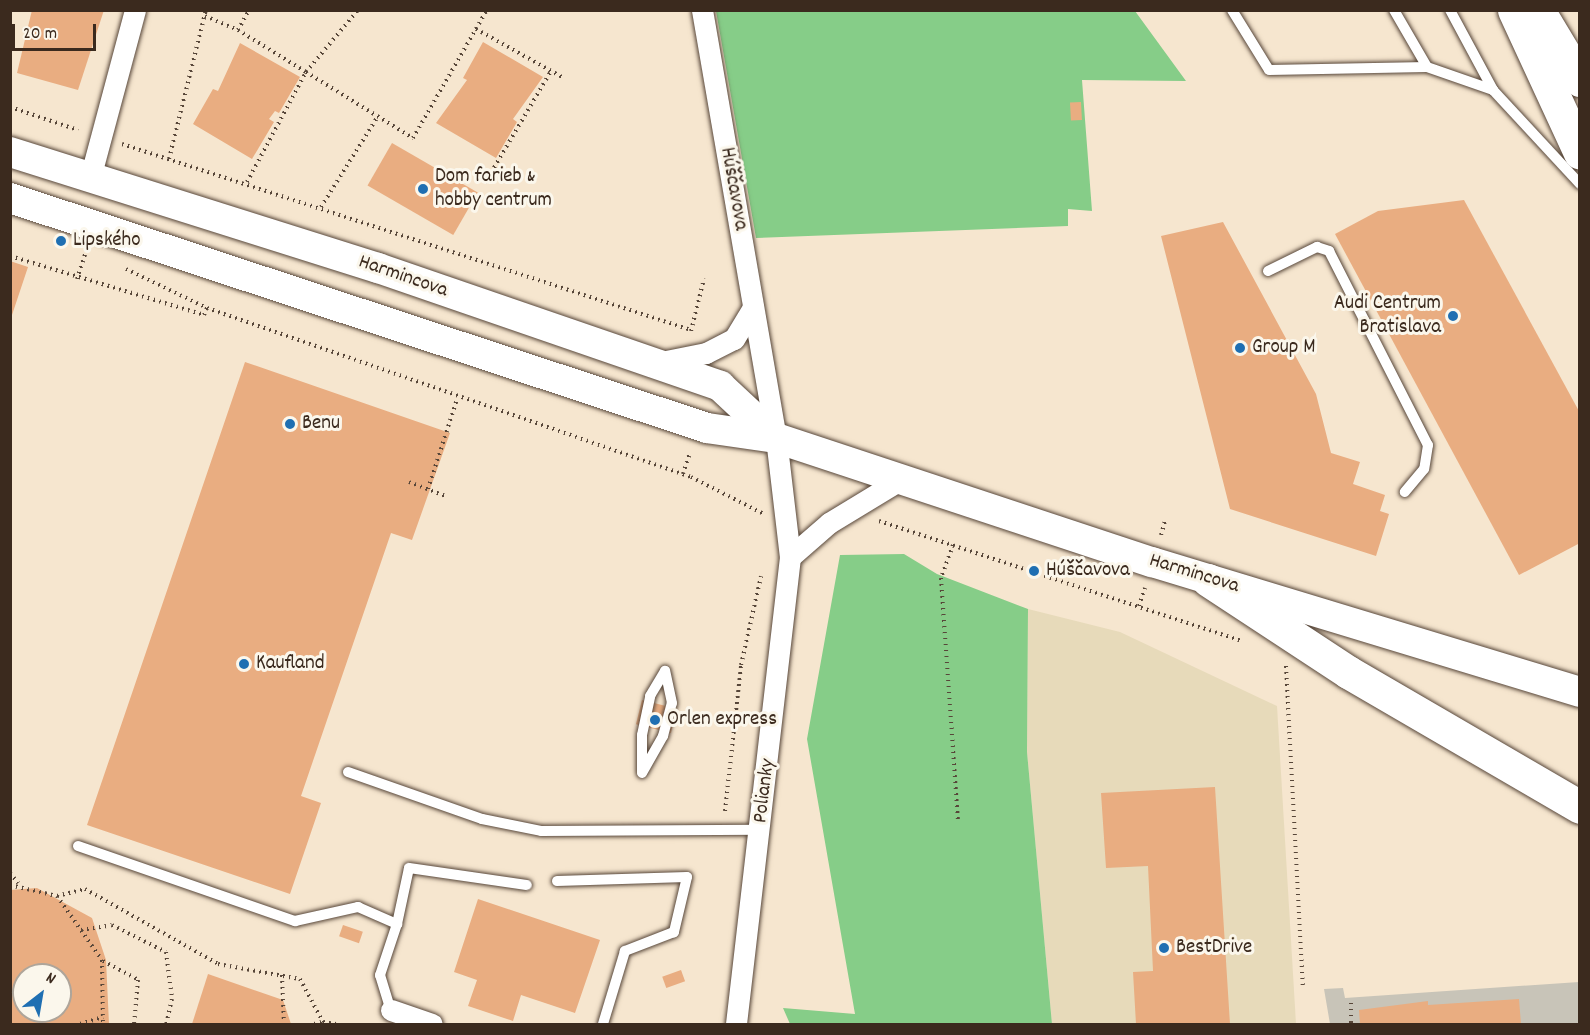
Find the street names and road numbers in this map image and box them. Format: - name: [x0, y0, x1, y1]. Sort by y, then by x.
- street label: Húščavova: [713, 146, 753, 232]
- street label: Harmincova: [355, 250, 451, 304]
- street label: Harmincova: [1146, 548, 1242, 600]
- street label: Polianky: [749, 758, 781, 824]

